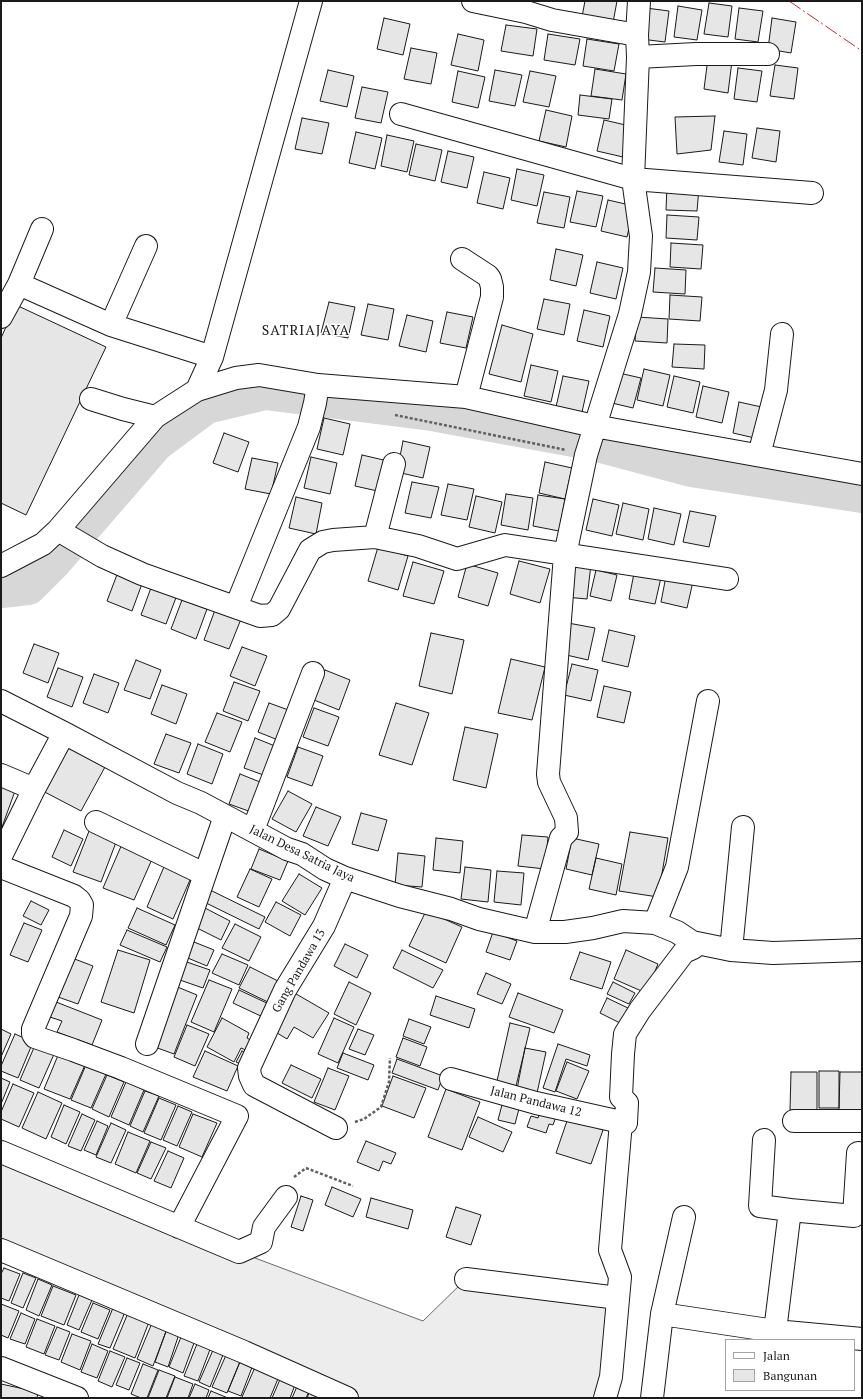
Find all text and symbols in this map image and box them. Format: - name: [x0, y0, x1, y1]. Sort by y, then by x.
- district label: SATRIAJAYA: [262, 323, 350, 339]
- street label: Jalan Desa Satria Jaya: [247, 822, 357, 886]
- street label: Gang Pandawa 13: [269, 927, 329, 1015]
- street label: Jalan Pandawa 12: [489, 1084, 583, 1120]
- legend: [725, 1339, 855, 1391]
- text: Jalan: [763, 1348, 790, 1363]
- text: Bangunan: [763, 1368, 817, 1383]

